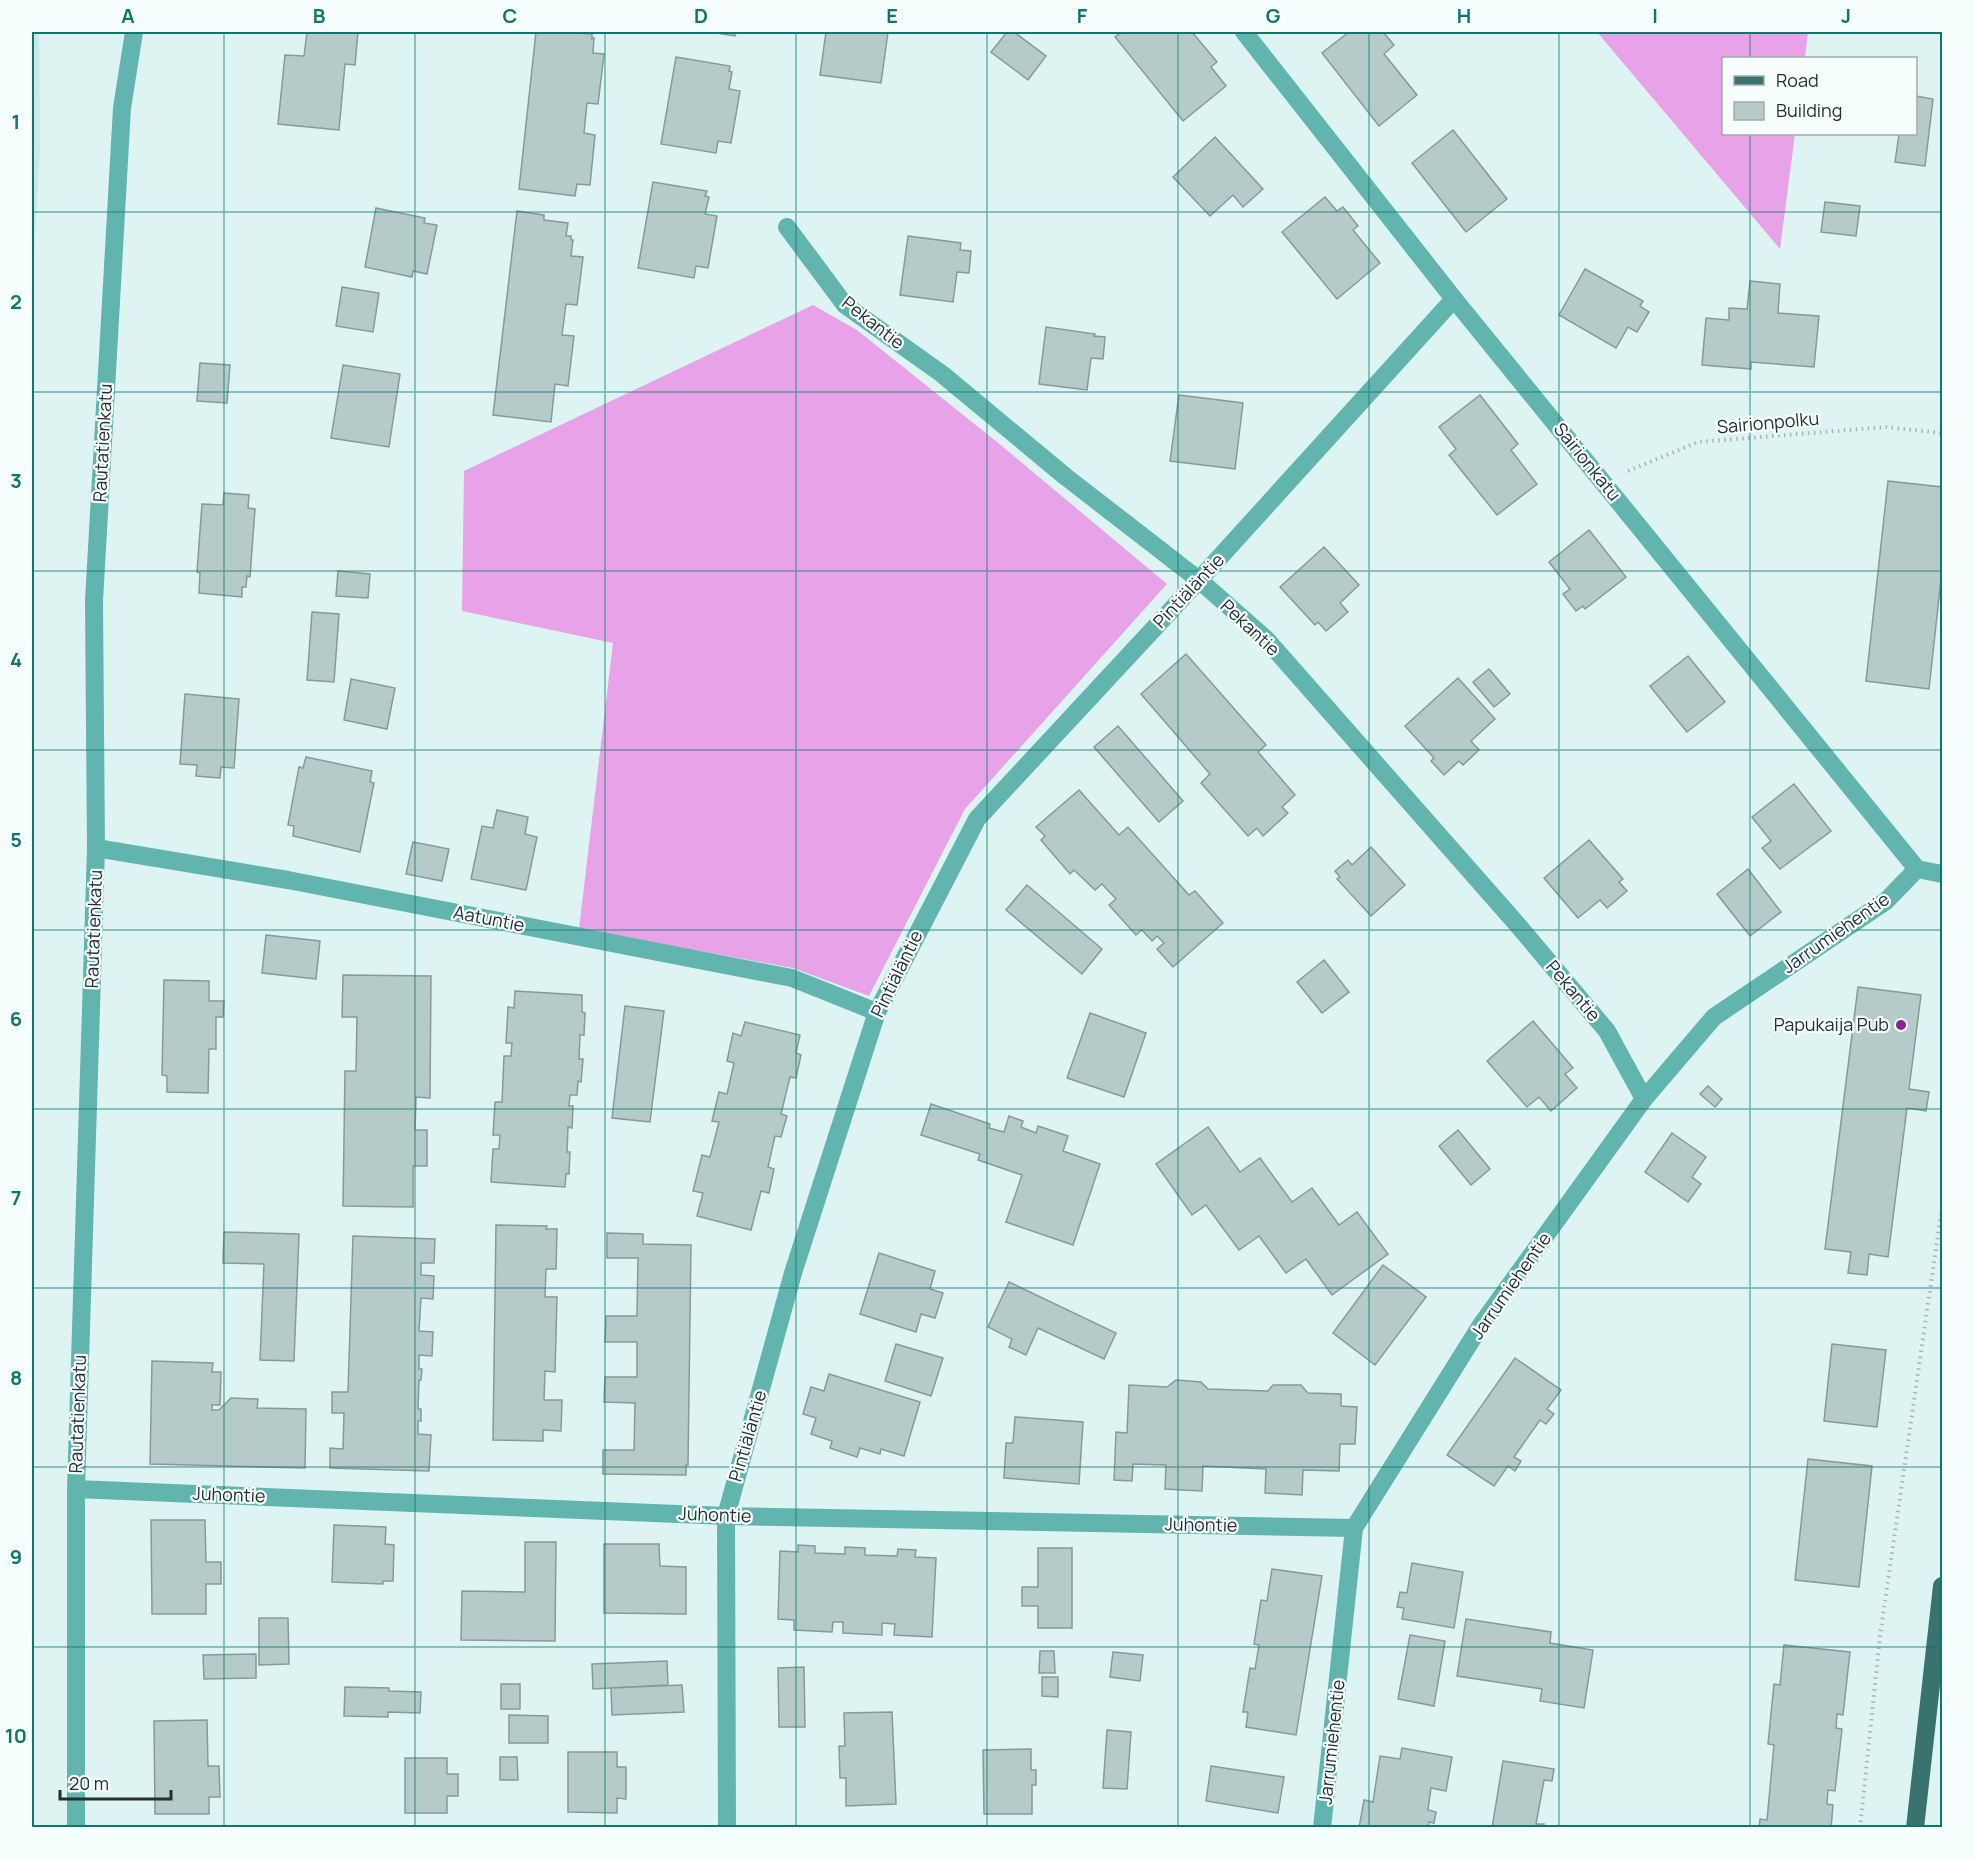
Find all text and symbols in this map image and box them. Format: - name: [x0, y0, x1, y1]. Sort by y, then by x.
- text: A: [121, 2, 135, 29]
- text: B: [313, 2, 326, 29]
- text: C: [503, 2, 517, 29]
- text: D: [694, 2, 708, 29]
- text: E: [886, 2, 898, 29]
- text: F: [1077, 2, 1088, 29]
- text: G: [1266, 2, 1281, 29]
- text: H: [1457, 2, 1471, 29]
- text: I: [1652, 2, 1658, 29]
- text: J: [1841, 2, 1851, 29]
- legend: [1722, 57, 1917, 135]
- text: Road: [1776, 68, 1819, 92]
- text: Building: [1776, 98, 1842, 122]
- text: 1: [12, 108, 20, 135]
- text: 2: [10, 288, 22, 315]
- street label: Pekantie: [838, 290, 910, 354]
- street label: Rautatienkatu: [87, 383, 117, 503]
- street label: Sairionpolku: [1716, 406, 1820, 438]
- street label: Sairionkatu: [1549, 417, 1627, 506]
- text: 3: [10, 467, 22, 494]
- street label: Pintiäläntie: [1147, 548, 1229, 633]
- street label: Pekantie: [1216, 594, 1286, 661]
- text: 4: [10, 646, 22, 673]
- text: 5: [10, 826, 22, 853]
- street label: Rautatienkatu: [79, 869, 107, 989]
- street label: Jarrumiehentie: [1777, 886, 1894, 978]
- street label: Aatuntie: [452, 899, 527, 937]
- street label: Pintiäläntie: [865, 926, 927, 1021]
- street label: Pekantie: [1541, 955, 1606, 1026]
- text: 6: [10, 1005, 22, 1032]
- place label: Papukaija Pub: [1774, 1012, 1889, 1036]
- marker: Papukaija Pub: [1894, 1018, 1908, 1032]
- text: 7: [11, 1184, 21, 1211]
- street label: Jarrumiehentie: [1464, 1227, 1556, 1344]
- street label: Rautatienkatu: [63, 1354, 91, 1474]
- text: 8: [10, 1364, 22, 1391]
- street label: Pintiäläntie: [723, 1387, 772, 1484]
- street label: Juhontie: [192, 1481, 266, 1507]
- street label: Juhontie: [678, 1501, 752, 1527]
- street label: Juhontie: [1164, 1511, 1238, 1537]
- text: 9: [10, 1543, 22, 1570]
- street label: Jarrumiehentie: [1313, 1678, 1350, 1806]
- text: 10: [5, 1722, 27, 1749]
- scale bar: [60, 1763, 171, 1801]
- text: 20 m: [69, 1771, 109, 1795]

